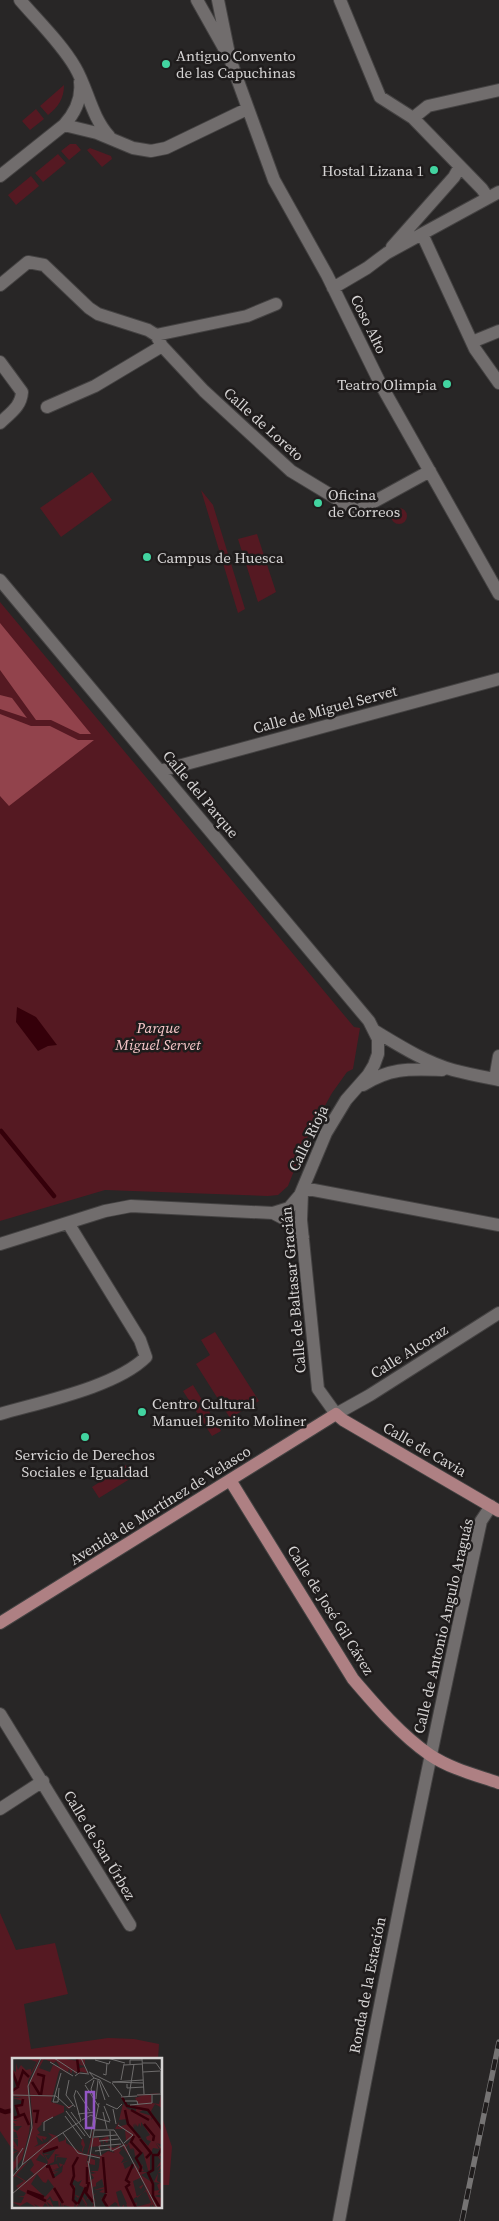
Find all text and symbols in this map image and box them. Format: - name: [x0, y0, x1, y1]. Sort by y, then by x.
- place label: Antiguo Convento de las Capuchinas: [176, 45, 296, 83]
- marker: Antiguo Convento de las Capuchinas: [160, 58, 172, 70]
- place label: Hostal Lizana 1: [322, 160, 424, 181]
- marker: Hostal Lizana 1: [428, 164, 440, 176]
- street label: Coso Alto: [346, 291, 392, 357]
- place label: Teatro Olimpia: [337, 374, 437, 395]
- marker: Teatro Olimpia: [441, 378, 453, 390]
- street label: Calle de Loreto: [219, 382, 309, 466]
- place label: Oficina de Correos: [328, 484, 400, 522]
- marker: Oficina de Correos: [312, 497, 324, 509]
- place label: Campus de Huesca: [157, 547, 284, 568]
- marker: Campus de Huesca: [141, 551, 153, 563]
- street label: Calle de Miguel Servet: [251, 680, 399, 738]
- street label: Calle del Parque: [158, 746, 244, 843]
- park label: Parque Miguel Servet: [114, 1017, 202, 1055]
- street label: Calle Rioja: [283, 1101, 333, 1175]
- street label: Calle de Baltasar Gracián: [275, 1206, 311, 1374]
- street label: Calle Alcoraz: [366, 1319, 452, 1383]
- place label: Centro Cultural Manuel Benito Moliner: [152, 1393, 307, 1431]
- marker: Centro Cultural Manuel Benito Moliner: [136, 1406, 148, 1418]
- street label: Calle de Cavia: [379, 1417, 471, 1482]
- marker: Servicio de Derechos Sociales e Igualdad: [79, 1431, 91, 1443]
- street label: Avenida de Martínez de Velasco: [65, 1440, 255, 1570]
- place label: Servicio de Derechos Sociales e Igualdad: [15, 1444, 155, 1482]
- street label: Calle de Antonio Angulo Araguás: [408, 1516, 478, 1736]
- street label: Calle de José Gil Cávez: [283, 1541, 380, 1679]
- street label: Calle de San Úrbez: [59, 1786, 141, 1904]
- street label: Ronda de la Estación: [343, 1915, 391, 2055]
- inset map: [12, 2058, 162, 2208]

